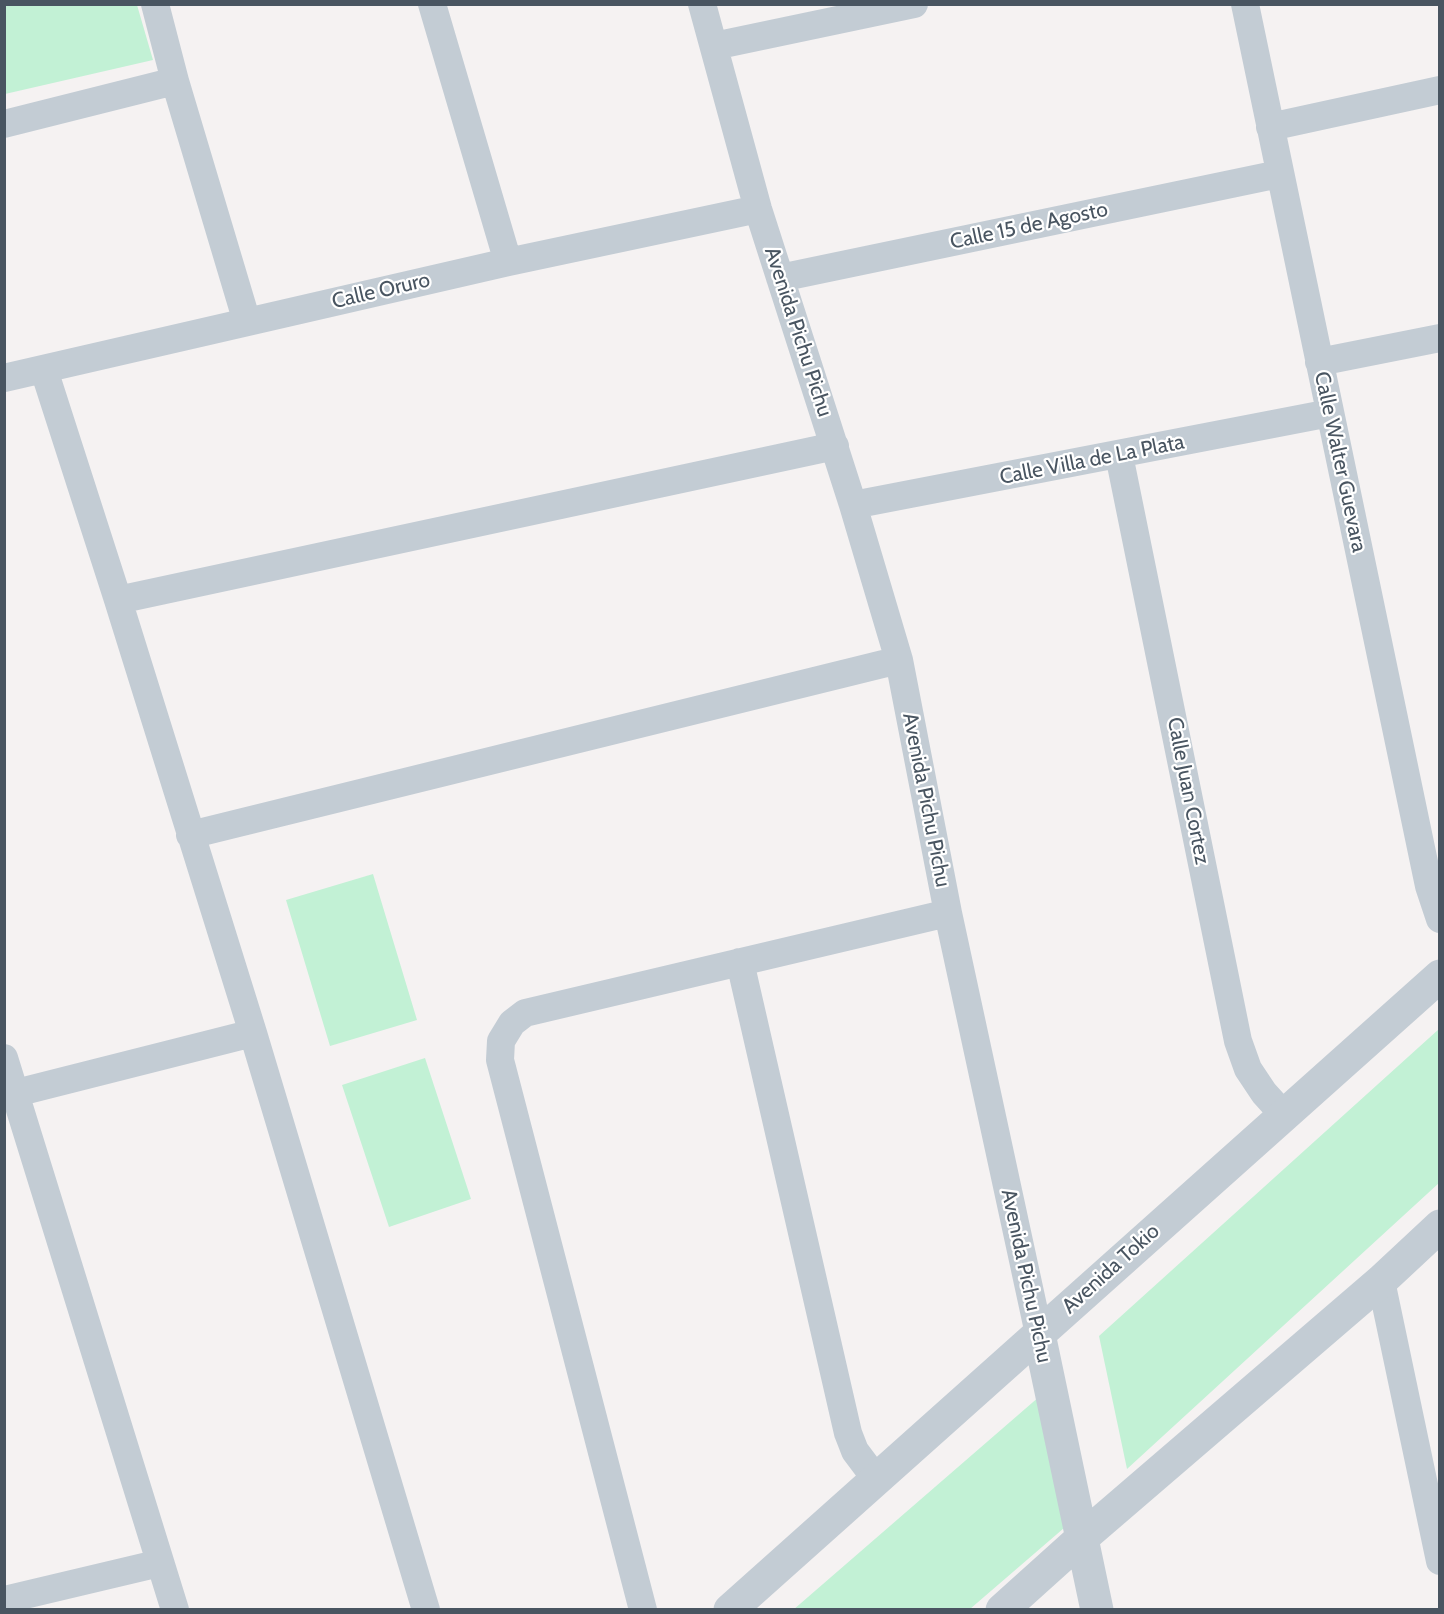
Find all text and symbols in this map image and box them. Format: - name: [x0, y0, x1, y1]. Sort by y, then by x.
- street label: Calle 15 de Agosto: [948, 197, 1110, 255]
- street label: Avenida Pichu Pichu: [759, 244, 837, 420]
- street label: Calle Oruro: [330, 267, 432, 315]
- street label: Calle Walter Guevara: [1309, 369, 1371, 555]
- street label: Calle Villa de La Plata: [998, 430, 1186, 490]
- street label: Avenida Pichu Pichu: [897, 711, 955, 889]
- street label: Calle Juan Cortez: [1161, 715, 1215, 867]
- street label: Avenida Pichu Pichu: [995, 1187, 1057, 1365]
- street label: Avenida Tokio: [1057, 1219, 1165, 1319]

